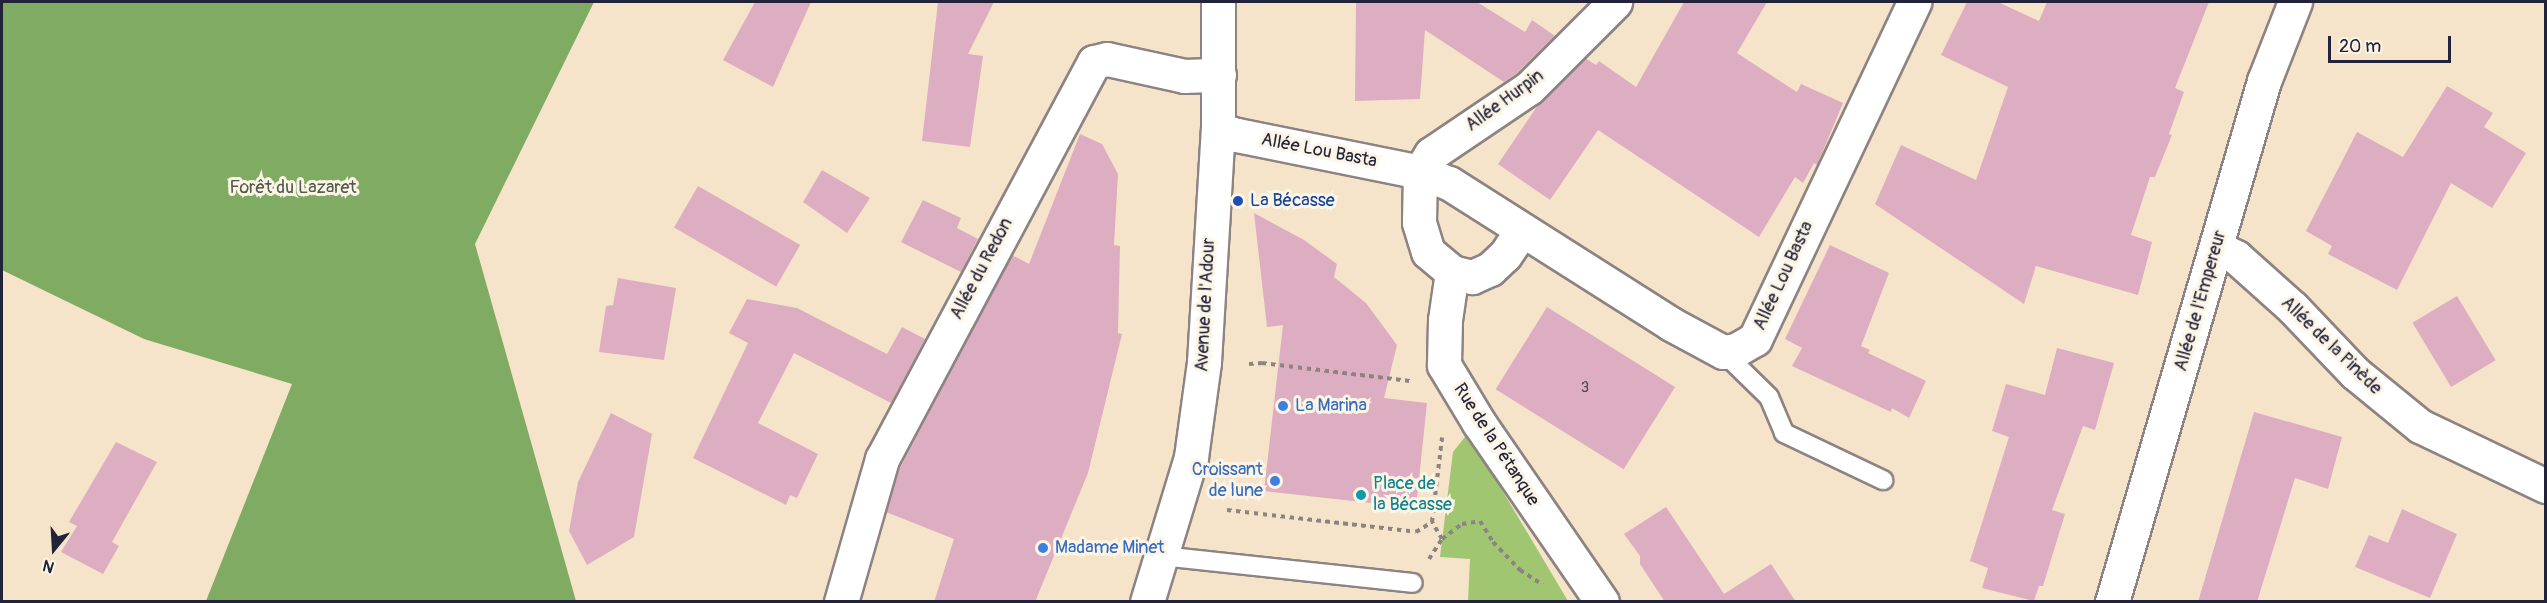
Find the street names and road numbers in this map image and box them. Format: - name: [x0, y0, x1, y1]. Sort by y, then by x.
- street label: Allée Hurpin: [1462, 65, 1548, 137]
- street label: Allée Lou Basta: [1259, 129, 1379, 173]
- street label: Allée du Redon: [946, 215, 1018, 323]
- street label: Allée Lou Basta: [1749, 218, 1819, 334]
- street label: Allée de l'Empereur: [2171, 228, 2231, 374]
- street label: Avenue de l'Adour: [1192, 237, 1220, 373]
- street label: Allée de la Pinède: [2276, 293, 2386, 399]
- street label: Rue de la Pétanque: [1448, 380, 1544, 510]

